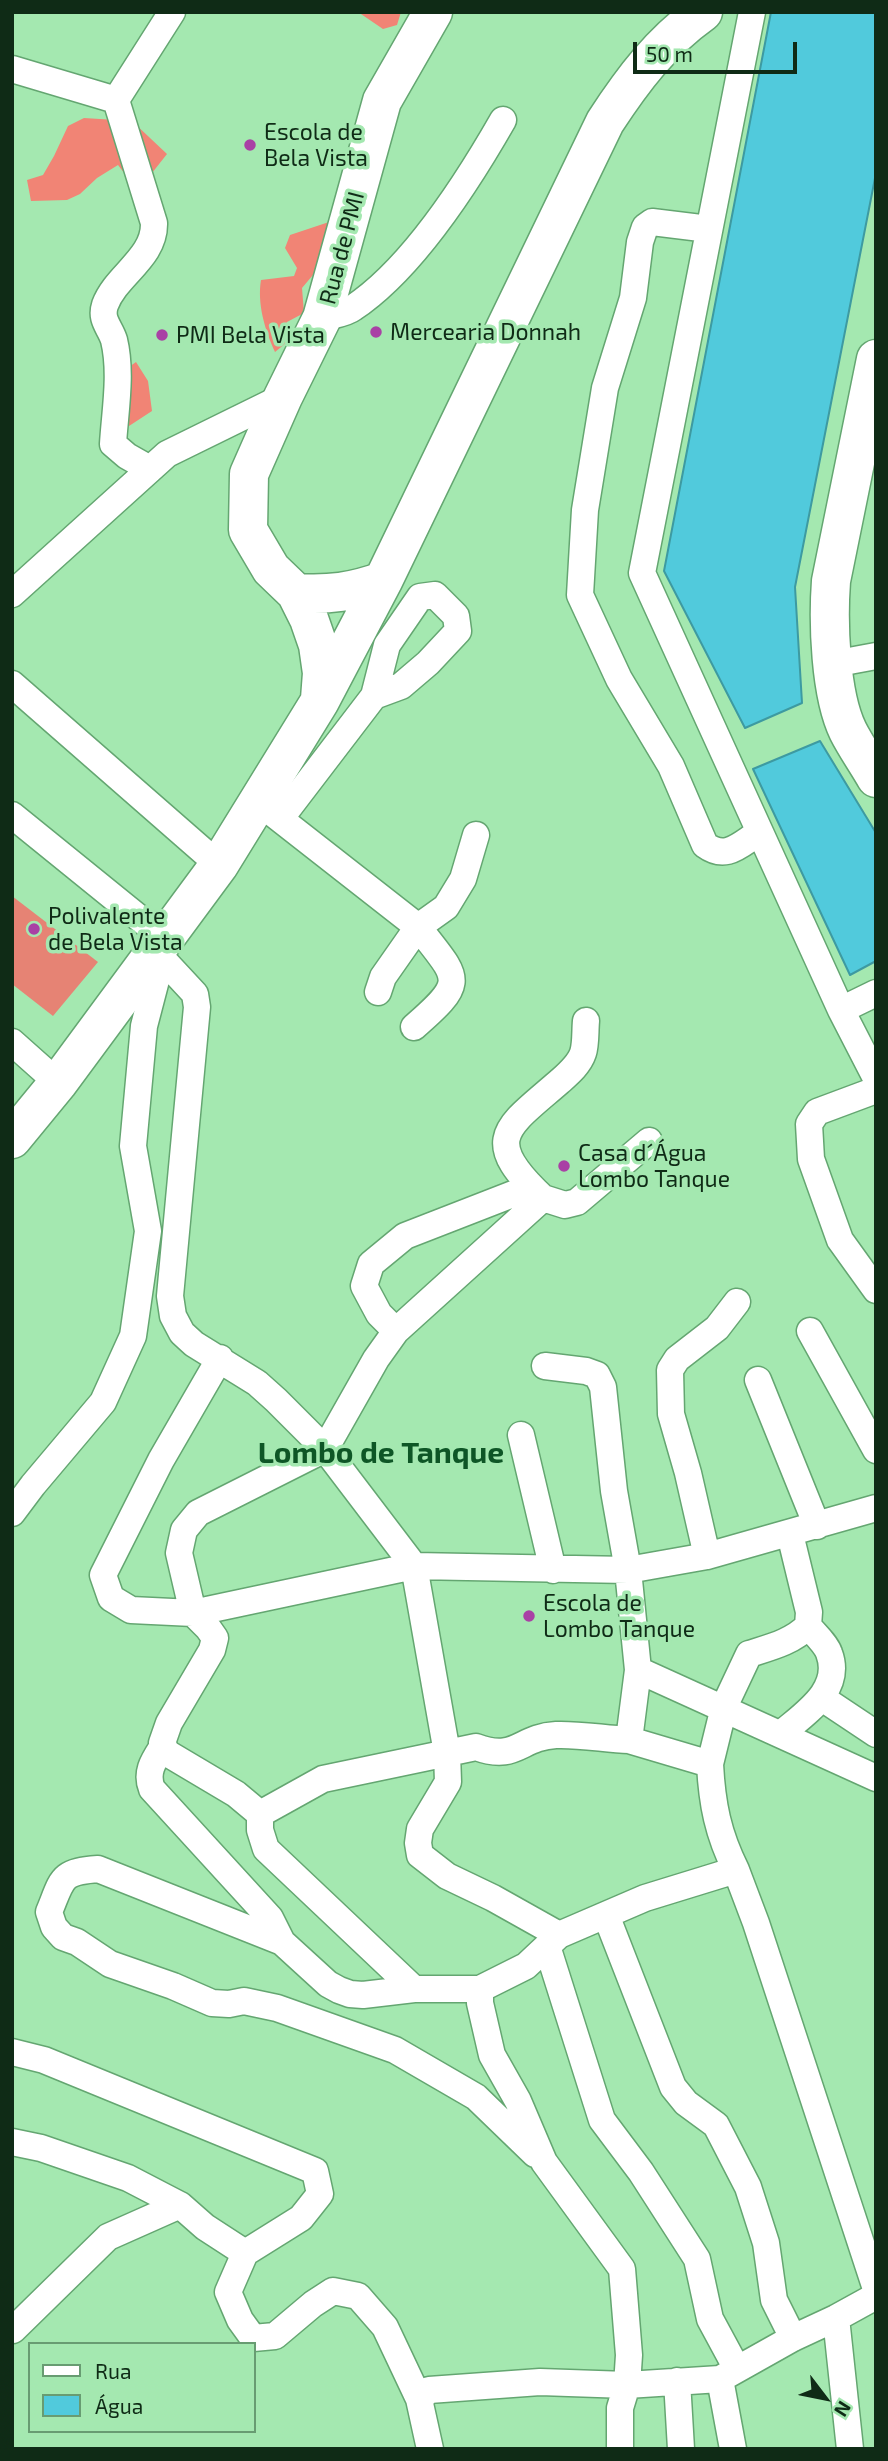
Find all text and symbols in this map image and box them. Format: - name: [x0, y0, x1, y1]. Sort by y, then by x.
- scale bar: [636, 28, 800, 72]
- text: 50 m: [646, 41, 693, 66]
- place label: Escola de Bela Vista: [264, 118, 368, 172]
- marker: Escola de Bela Vista: [242, 137, 258, 153]
- street label: Rua de PMI: [314, 189, 370, 307]
- place label: Mercearia Donnah: [390, 318, 581, 346]
- place label: PMI Bela Vista: [176, 321, 325, 349]
- marker: Mercearia Donnah: [368, 324, 384, 340]
- marker: PMI Bela Vista: [154, 327, 170, 343]
- place label: Polivalente de Bela Vista: [48, 902, 183, 956]
- marker: Polivalente de Bela Vista: [26, 921, 42, 937]
- place label: Casa d´Água Lombo Tanque: [578, 1139, 730, 1193]
- marker: Casa d´Água Lombo Tanque: [556, 1158, 572, 1174]
- district label: Lombo de Tanque: [258, 1435, 504, 1471]
- place label: Escola de Lombo Tanque: [543, 1589, 695, 1643]
- marker: Escola de Lombo Tanque: [521, 1608, 537, 1624]
- legend: [28, 2342, 256, 2433]
- text: Rua: [95, 2358, 131, 2383]
- north arrow: [790, 2363, 860, 2433]
- text: Água: [95, 2393, 143, 2418]
- text: N: [830, 2397, 857, 2421]

